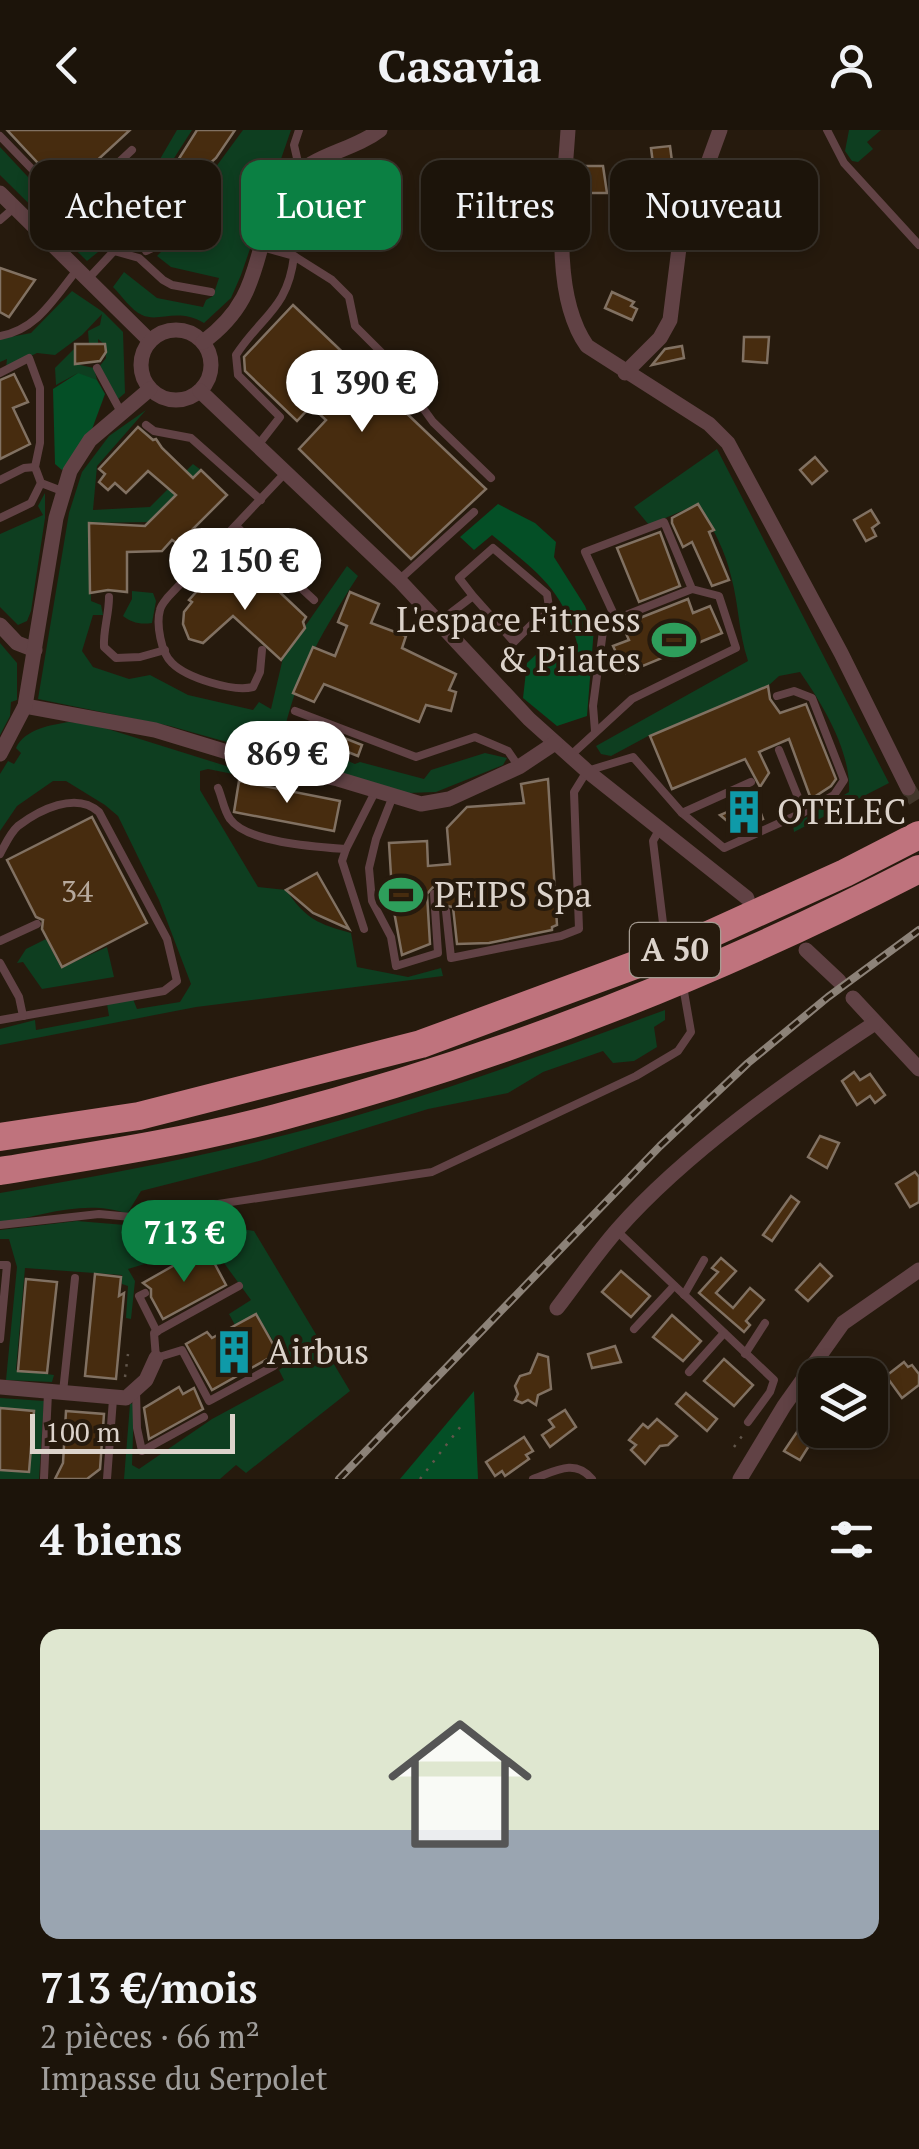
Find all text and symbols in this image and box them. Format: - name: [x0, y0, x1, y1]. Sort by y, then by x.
- text: Casavia: [377, 35, 542, 95]
- icon: back: [40, 38, 95, 93]
- icon: person: [824, 38, 879, 93]
- chip: Acheter: [30, 160, 221, 250]
- chip: Louer: [241, 160, 401, 250]
- chip: Filtres: [421, 160, 590, 250]
- chip: Nouveau: [610, 160, 818, 250]
- pin: 1 390 €: [270, 350, 454, 435]
- text: 1 390 €: [308, 361, 416, 403]
- pin: 2 150 €: [153, 528, 337, 613]
- text: 2 150 €: [191, 539, 299, 581]
- place label: L'espace Fitness & Pilates: [396, 596, 641, 682]
- sports icon: L'espace Fitness & Pilates: [650, 616, 698, 664]
- pin: 869 €: [217, 721, 357, 806]
- text: 869 €: [247, 732, 327, 774]
- building icon: OTELEC: [720, 788, 768, 836]
- place label: OTELEC: [777, 788, 906, 834]
- house number: 34: [61, 871, 93, 911]
- sports icon: PEIPS Spa: [377, 871, 425, 919]
- place label: PEIPS Spa: [434, 871, 592, 917]
- road number: A 50: [630, 923, 720, 977]
- pin: 713 €: [114, 1200, 254, 1285]
- text: 713 €: [144, 1211, 224, 1253]
- building icon: Airbus: [210, 1328, 258, 1376]
- place label: Airbus: [267, 1328, 369, 1374]
- map controls: [798, 1358, 888, 1448]
- button: layers: [798, 1358, 888, 1448]
- scale bar: [30, 1409, 235, 1454]
- text: 100 m: [45, 1413, 121, 1450]
- text: 4 biens: [40, 1511, 182, 1567]
- icon: filters: [824, 1512, 879, 1567]
- icon: home: [370, 1694, 550, 1874]
- text: 713 €/mois: [40, 1959, 257, 2015]
- text: 2 pièces · 66 m²: [40, 2015, 260, 2057]
- text: Impasse du Serpolet: [40, 2057, 328, 2099]

